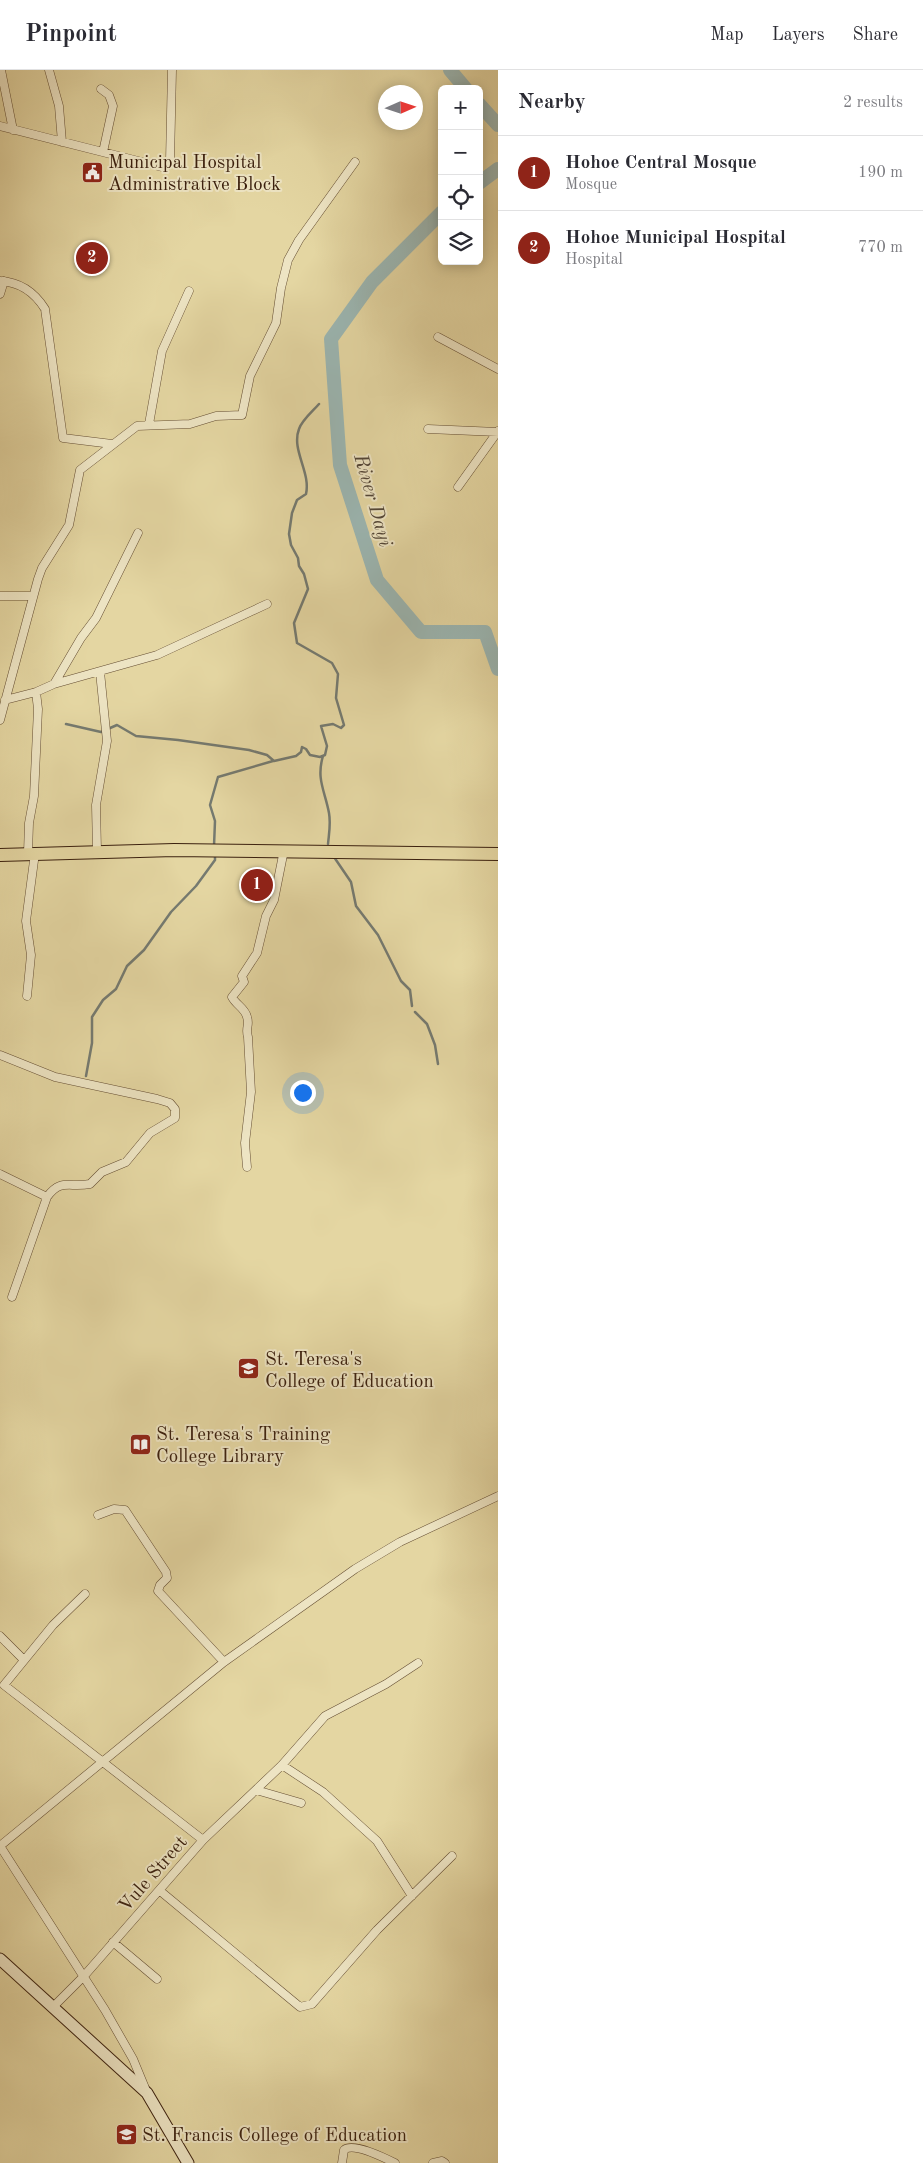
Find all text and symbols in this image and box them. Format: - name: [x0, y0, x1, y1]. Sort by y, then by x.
- text: Pinpoint: [25, 23, 117, 47]
- text: Map: [710, 26, 744, 44]
- text: Layers: [772, 26, 824, 44]
- text: Share: [852, 26, 898, 44]
- north arrow: [378, 85, 423, 130]
- map controls: [438, 85, 483, 265]
- button: +: [438, 85, 483, 130]
- text: Nearby: [518, 92, 586, 113]
- text: 2 results: [843, 95, 903, 111]
- button: −: [438, 130, 483, 175]
- place label: Municipal Hospital Administrative Block: [108, 154, 281, 195]
- text: Hohoe Central Mosque: [565, 154, 757, 173]
- public building icon: Municipal Hospital Administrative Block: [80, 160, 104, 184]
- text: 1: [529, 165, 539, 181]
- text: 190 m: [858, 165, 903, 181]
- button: locate: [438, 175, 483, 220]
- text: Mosque: [565, 177, 617, 193]
- button: layers: [438, 220, 483, 265]
- text: Hohoe Municipal Hospital: [565, 229, 786, 248]
- pin: 2: [76, 239, 108, 277]
- text: 2: [529, 240, 539, 256]
- text: 770 m: [858, 240, 903, 256]
- text: Hospital: [565, 252, 623, 268]
- water label: River Dayi: [349, 451, 395, 550]
- pin: 1: [241, 866, 273, 904]
- your location: [290, 1080, 316, 1106]
- place label: St. Teresa's College of Education: [265, 1351, 434, 1392]
- school or university icon: St. Teresa's College of Education: [237, 1357, 261, 1381]
- place label: St. Teresa's Training College Library: [156, 1426, 331, 1467]
- library icon: St. Teresa's Training College Library: [128, 1432, 152, 1456]
- street label: Vule Street: [116, 1833, 192, 1916]
- school or university icon: St. Francis College of Education: [114, 2122, 138, 2146]
- place label: St. Francis College of Education: [142, 2127, 407, 2146]

